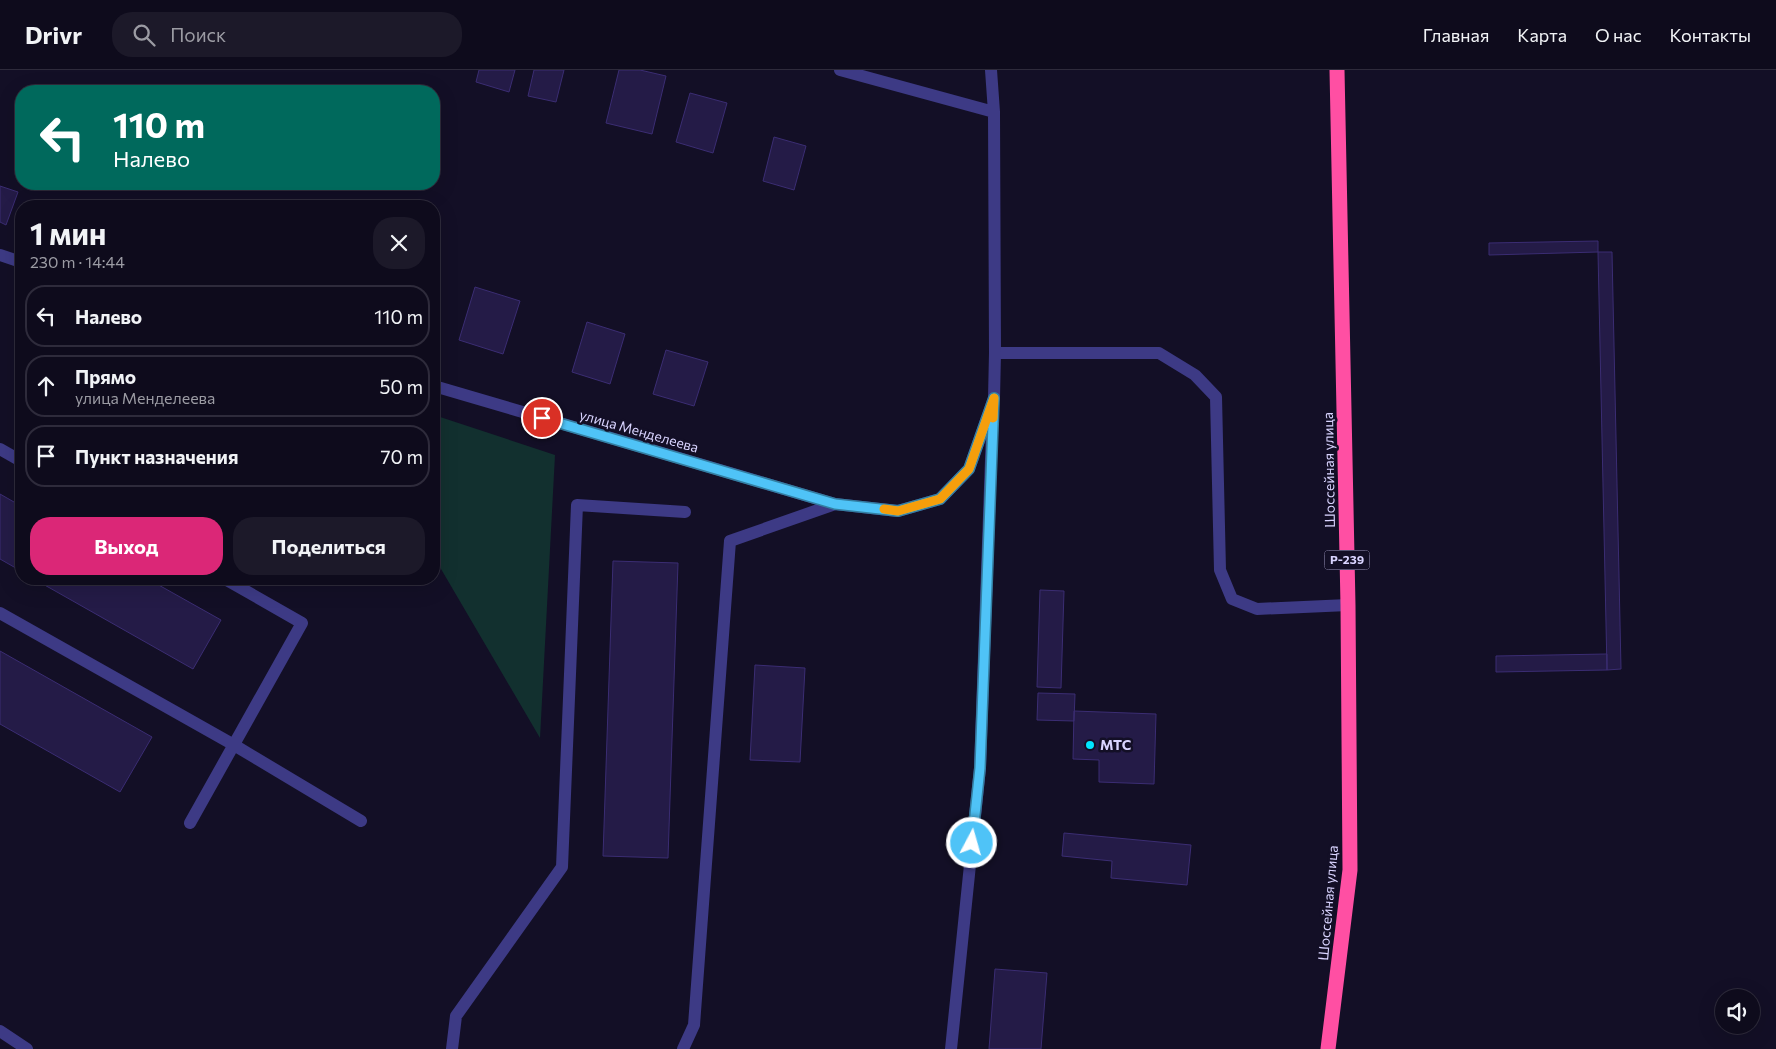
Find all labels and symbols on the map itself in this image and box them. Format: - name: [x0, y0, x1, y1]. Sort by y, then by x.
- pin: [521, 397, 563, 439]
- street label: улица Менделеева: [578, 405, 701, 456]
- street label: Шоссейная улица: [1319, 412, 1338, 528]
- road number: Р-239: [1324, 550, 1370, 570]
- place label: МТС: [1100, 736, 1131, 753]
- marker: МТС: [1084, 739, 1096, 751]
- position arrow: [945, 816, 997, 868]
- street label: Шоссейная улица: [1314, 845, 1341, 961]

